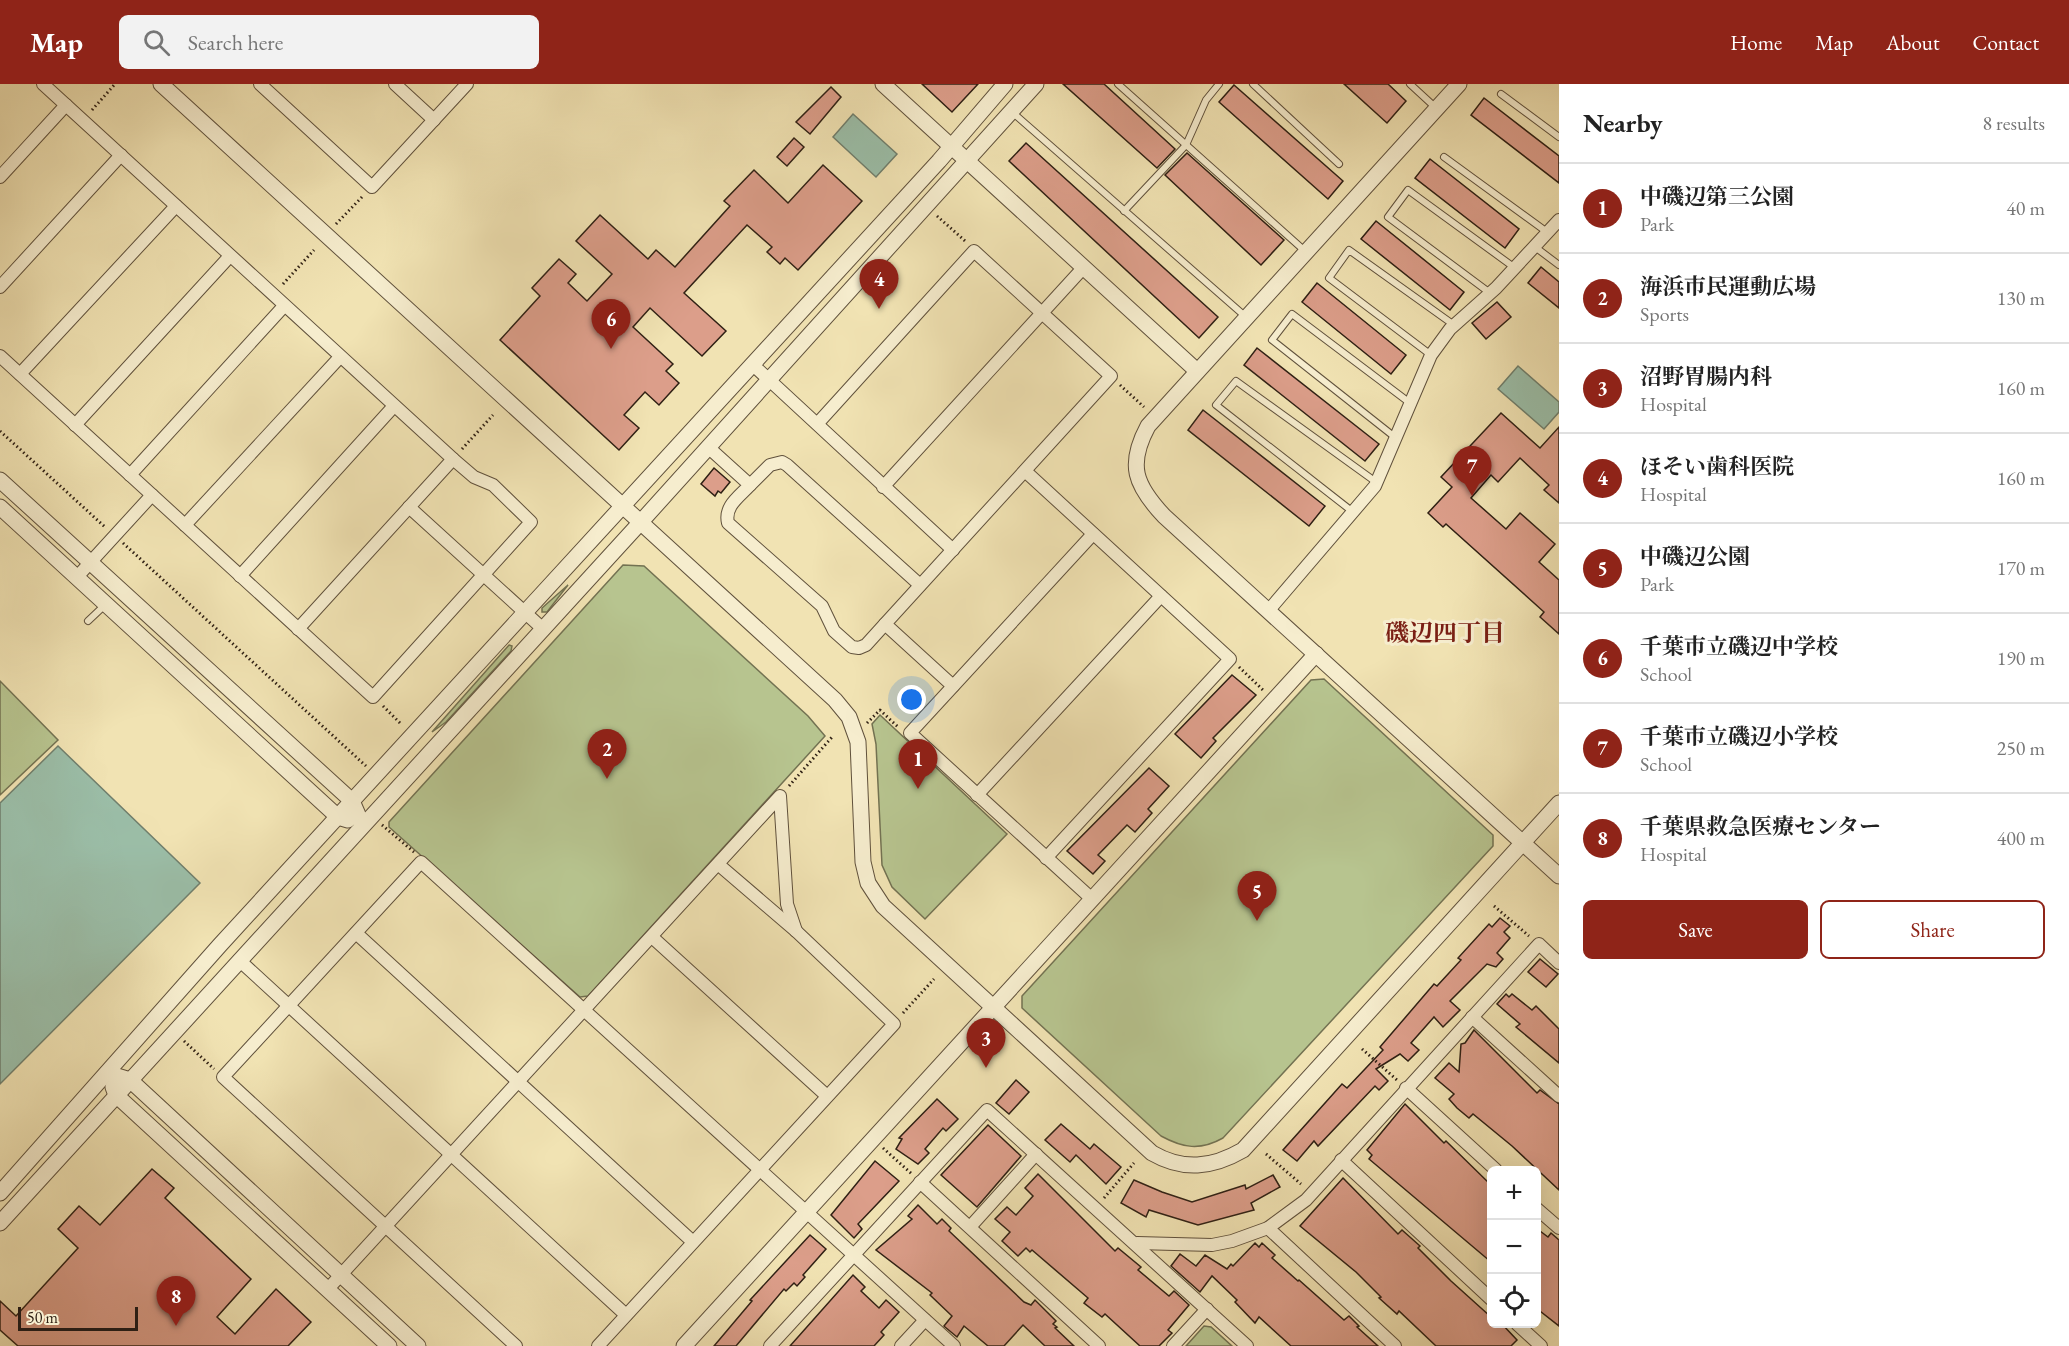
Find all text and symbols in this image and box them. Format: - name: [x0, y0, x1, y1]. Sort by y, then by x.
- search box: [119, 15, 539, 69]
- text: Map: [30, 24, 83, 60]
- icon: search: [140, 26, 173, 59]
- text: Search here: [188, 28, 283, 57]
- text: Home: [1730, 29, 1782, 56]
- text: Map: [1815, 29, 1853, 56]
- text: About: [1886, 29, 1939, 56]
- text: Contact: [1972, 29, 2039, 56]
- text: Nearby: [1583, 106, 1663, 140]
- text: 8 results: [1982, 110, 2045, 136]
- text: 中磯辺第三公園: [1640, 182, 1794, 211]
- text: 1: [1597, 195, 1608, 221]
- text: 40 m: [2006, 195, 2045, 221]
- text: Park: [1640, 211, 1674, 237]
- pin: 4: [860, 260, 898, 309]
- text: 海浜市民運動広場: [1640, 272, 1816, 301]
- text: 2: [1597, 285, 1608, 311]
- text: 130 m: [1997, 285, 2045, 311]
- pin: 6: [592, 300, 630, 349]
- text: Sports: [1640, 301, 1689, 327]
- text: 沼野胃腸内科: [1640, 362, 1772, 391]
- text: 3: [1597, 375, 1608, 401]
- text: 160 m: [1997, 375, 2045, 401]
- text: Hospital: [1640, 391, 1707, 417]
- pin: 7: [1452, 446, 1492, 496]
- text: ほそい歯科医院: [1640, 452, 1794, 481]
- text: 4: [1597, 465, 1608, 491]
- text: 160 m: [1997, 465, 2045, 491]
- text: Hospital: [1640, 481, 1707, 507]
- text: 中磯辺公園: [1640, 542, 1750, 571]
- text: 5: [1597, 555, 1608, 581]
- text: 170 m: [1997, 555, 2045, 581]
- text: Park: [1640, 571, 1674, 597]
- district label: 磯辺四丁目: [1385, 617, 1505, 648]
- text: 千葉市立磯辺中学校: [1640, 632, 1838, 661]
- text: 6: [1597, 645, 1608, 671]
- text: 190 m: [1997, 645, 2045, 671]
- text: School: [1640, 661, 1692, 687]
- your location: [897, 685, 926, 714]
- text: 千葉市立磯辺小学校: [1640, 722, 1838, 751]
- pin: 2: [588, 730, 626, 779]
- text: 7: [1597, 735, 1608, 761]
- text: 250 m: [1997, 735, 2045, 761]
- pin: 1: [898, 740, 938, 789]
- text: School: [1640, 751, 1692, 777]
- text: 千葉県救急医療センター: [1640, 812, 1881, 841]
- text: 8: [1597, 825, 1608, 851]
- text: 400 m: [1997, 825, 2045, 851]
- text: Hospital: [1640, 841, 1707, 867]
- pin: 5: [1238, 872, 1276, 921]
- button: Save: [1583, 900, 1808, 959]
- button: Share: [1820, 900, 2045, 959]
- pin: 3: [966, 1018, 1006, 1068]
- map controls: [1487, 1166, 1541, 1328]
- button: +: [1487, 1166, 1541, 1220]
- button: −: [1487, 1220, 1541, 1274]
- button: locate: [1487, 1274, 1541, 1328]
- pin: 8: [156, 1276, 195, 1326]
- scale bar: [18, 1304, 138, 1332]
- text: 50 m: [27, 1307, 58, 1328]

